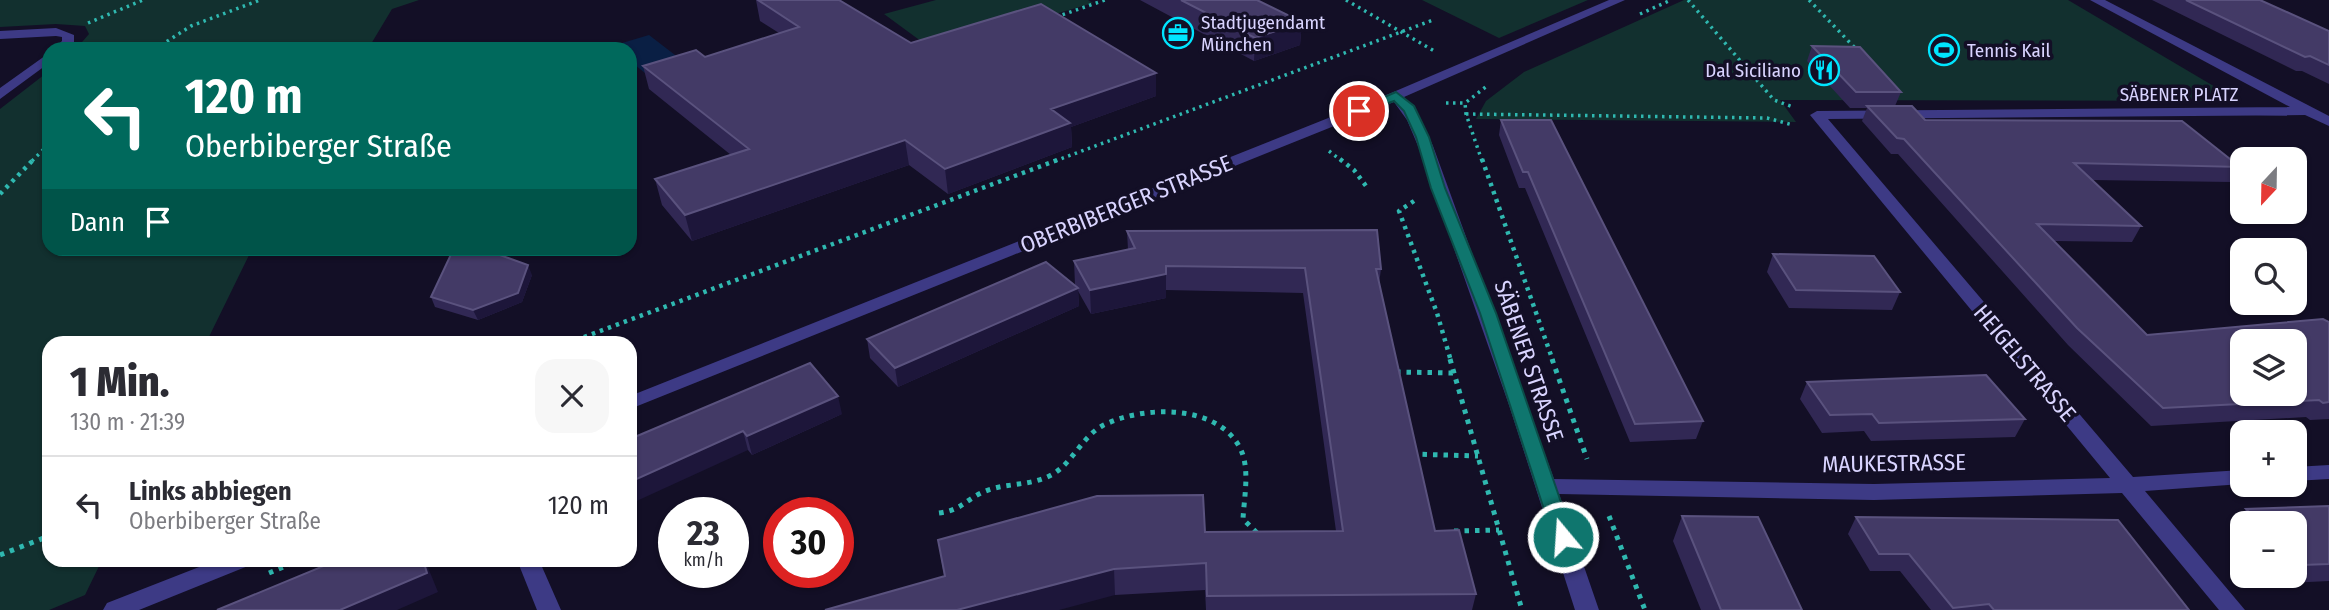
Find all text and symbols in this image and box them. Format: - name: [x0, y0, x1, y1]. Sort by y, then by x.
- place label: Stadtjugendamt München: [1201, 11, 1326, 56]
- office icon: Stadtjugendamt München: [1161, 16, 1195, 50]
- sports icon: Tennis Kail: [1927, 33, 1961, 67]
- place label: Tennis Kail: [1967, 39, 2051, 62]
- restaurant icon: Dal Siciliano: [1807, 53, 1841, 87]
- place label: Dal Siciliano: [1705, 59, 1801, 82]
- text: 120 m: [185, 67, 303, 126]
- icon: left: [70, 70, 161, 161]
- pin: [1329, 81, 1389, 141]
- street label: SÄBENER PLATZ: [2120, 83, 2238, 106]
- icon: arrive: [1340, 92, 1378, 130]
- text: Oberbiberger Straße: [185, 127, 452, 165]
- north arrow: [2230, 147, 2306, 224]
- map controls: [2230, 147, 2307, 588]
- street label: OBERBIBERGER STRASSE: [1016, 149, 1236, 259]
- icon: arrive: [139, 203, 177, 241]
- text: Dann: [70, 207, 125, 238]
- button: search: [2230, 238, 2307, 315]
- street label: SÄBENER STRASSE: [1488, 277, 1570, 445]
- street label: HEIGELSTRASSE: [1968, 299, 2082, 427]
- button: layers: [2230, 329, 2307, 406]
- text: 1 Min.: [70, 357, 170, 407]
- button: close: [535, 359, 609, 433]
- text: 130 m · 21:39: [70, 408, 185, 436]
- button: +: [2230, 420, 2307, 497]
- street label: MAUKESTRASSE: [1822, 448, 1966, 478]
- text: Links abbiegen: [129, 476, 292, 507]
- icon: left: [70, 486, 108, 524]
- text: 120 m: [548, 490, 609, 521]
- speed limit sign: 30: [763, 497, 854, 588]
- position arrow: [1526, 500, 1600, 574]
- text: Oberbiberger Straße: [129, 507, 321, 535]
- button: −: [2230, 511, 2307, 588]
- text: 23: [687, 512, 720, 554]
- text: km/h: [683, 549, 724, 571]

